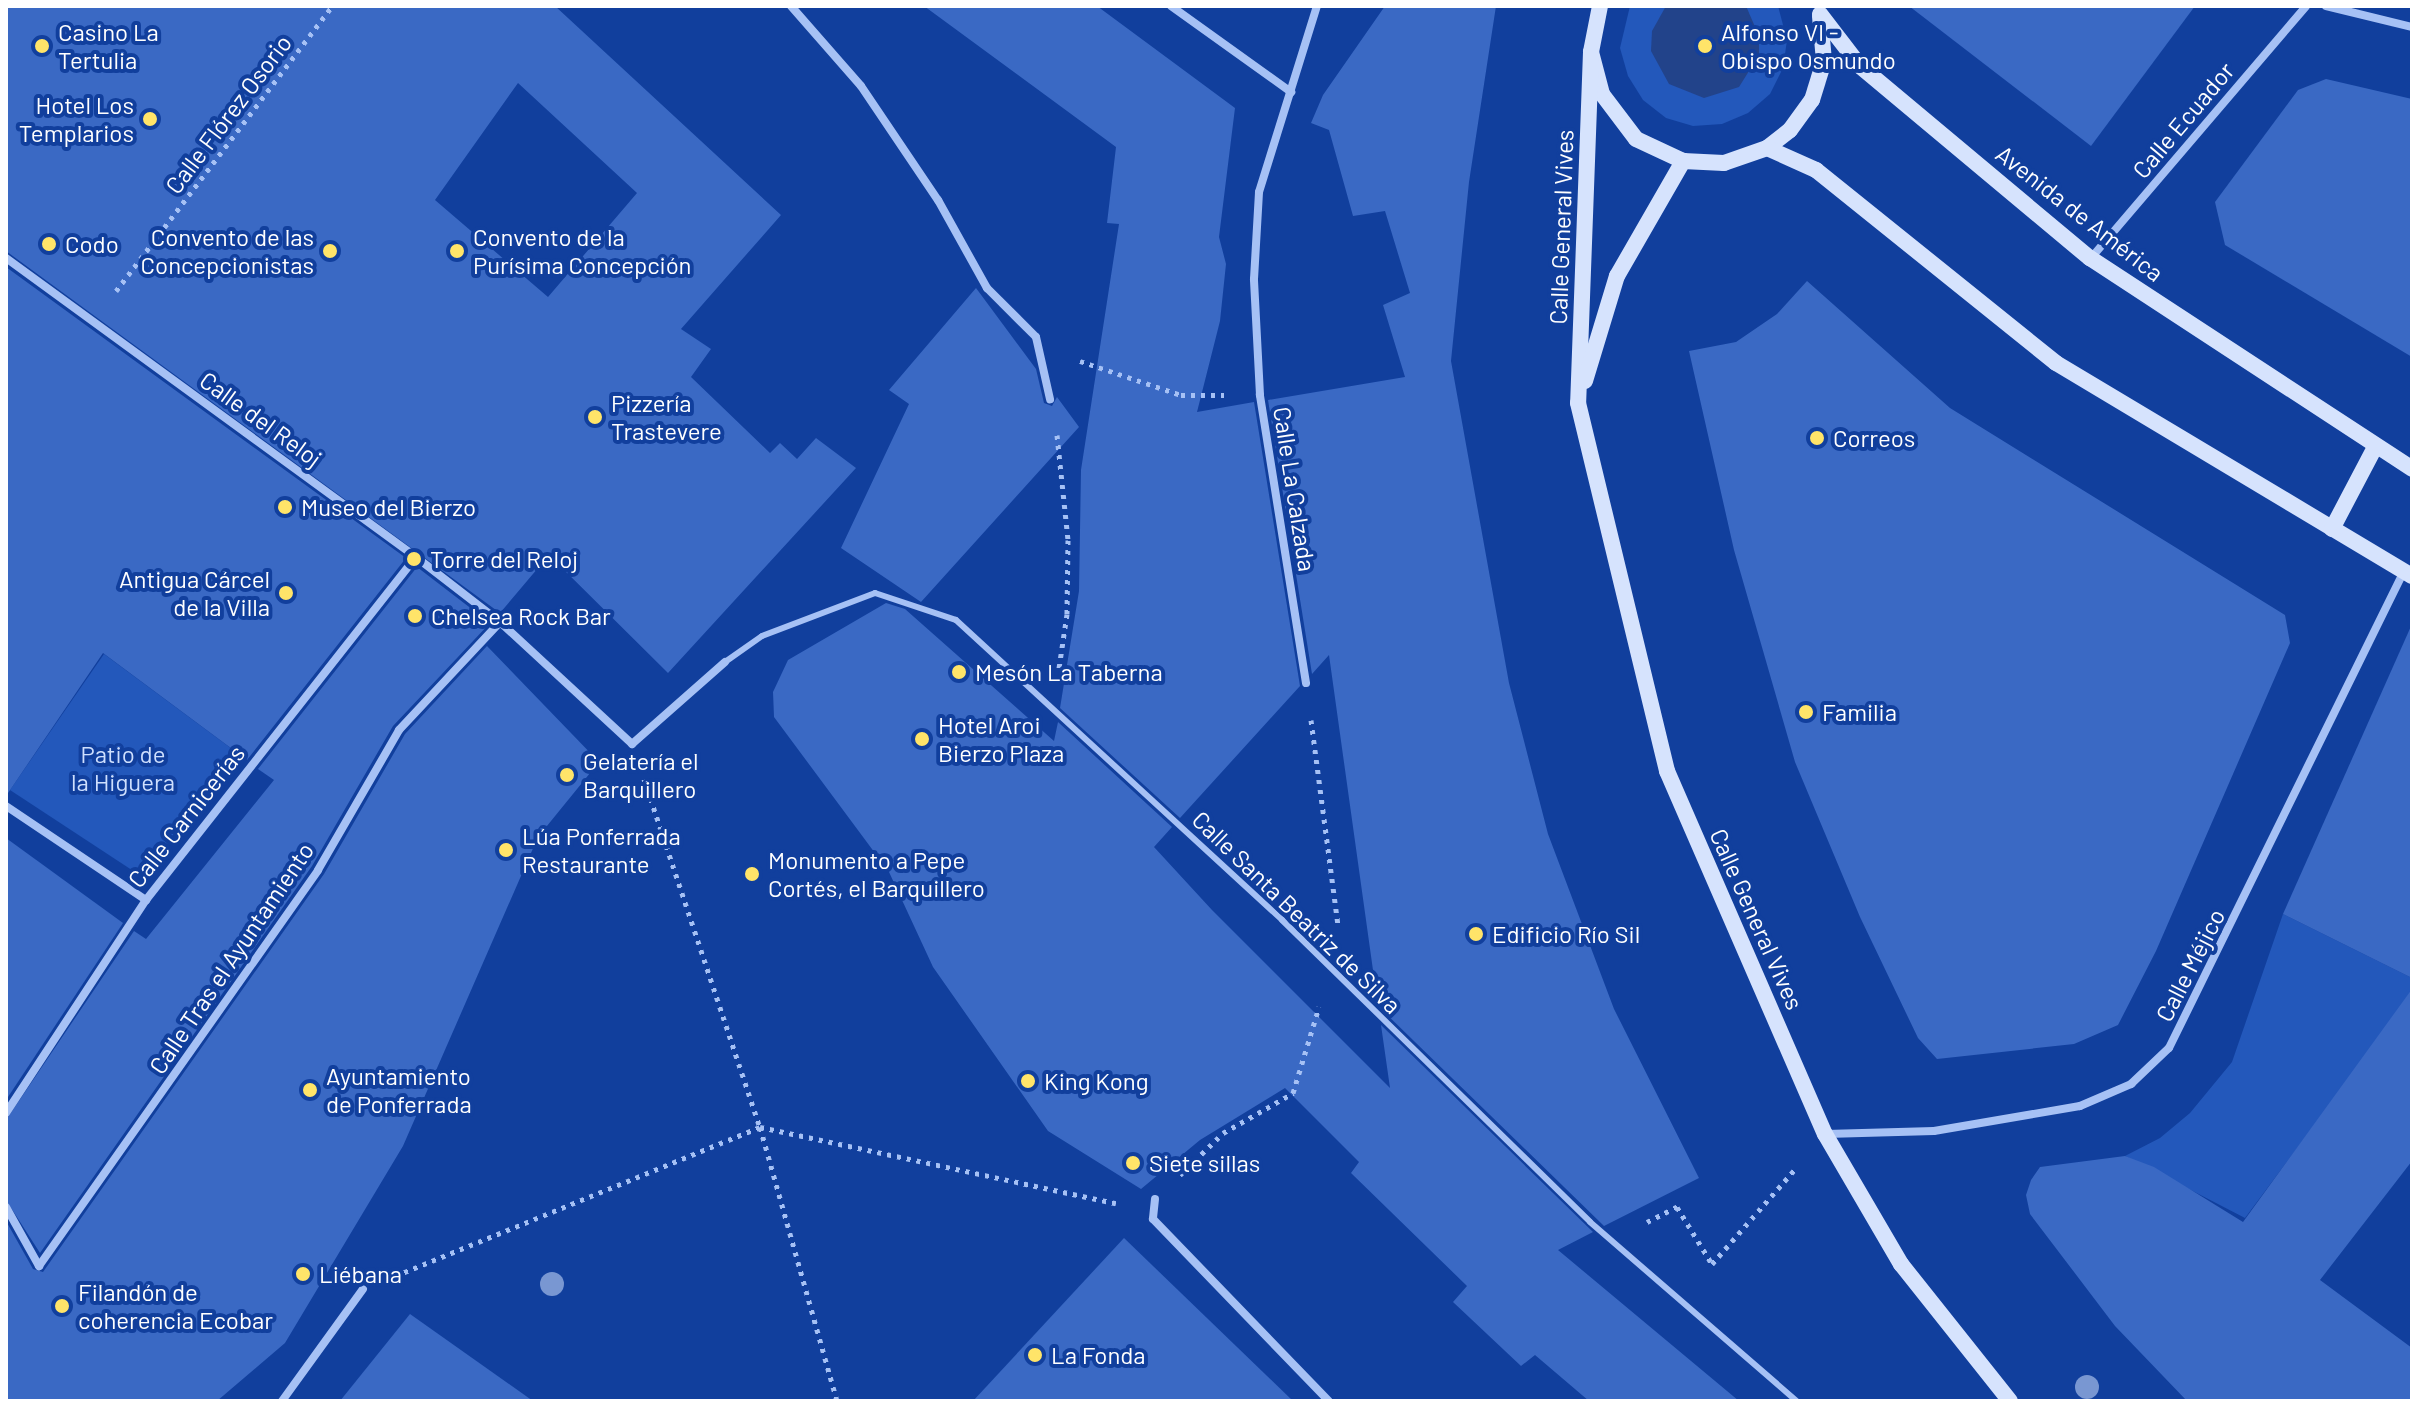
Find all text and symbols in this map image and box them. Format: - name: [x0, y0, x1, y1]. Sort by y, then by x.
- place label: Casino La Tertulia: [58, 18, 159, 74]
- place label: Alfonso VI - Obispo Osmundo: [1721, 18, 1896, 74]
- street label: Calle Flórez Osorio: [159, 29, 297, 199]
- marker: Casino La Tertulia: [33, 37, 51, 55]
- marker: Alfonso VI - Obispo Osmundo: [1696, 37, 1714, 55]
- street label: Calle Ecuador: [2126, 56, 2240, 184]
- place label: Hotel Los Templarios: [19, 91, 134, 147]
- marker: Hotel Los Templarios: [141, 110, 159, 128]
- street label: Calle General Vives: [1543, 129, 1579, 325]
- street label: Avenida de América: [1991, 139, 2169, 287]
- place label: Convento de las Concepcionistas: [141, 223, 314, 279]
- place label: Convento de la Purísima Concepción: [473, 223, 692, 279]
- place label: Codo: [65, 230, 119, 258]
- marker: Codo: [40, 235, 58, 253]
- marker: Convento de las Concepcionistas: [321, 242, 339, 260]
- marker: Convento de la Purísima Concepción: [448, 242, 466, 260]
- street label: Calle del Reloj: [195, 365, 327, 473]
- place label: Pizzería Trastevere: [611, 389, 722, 445]
- street label: Calle La Calzada: [1268, 405, 1322, 573]
- marker: Pizzería Trastevere: [586, 408, 604, 426]
- place label: Correos: [1833, 424, 1915, 452]
- marker: Correos: [1808, 429, 1826, 447]
- place label: Museo del Bierzo: [301, 493, 476, 521]
- marker: Museo del Bierzo: [276, 498, 294, 516]
- place label: Torre del Reloj: [430, 545, 578, 573]
- marker: Torre del Reloj: [405, 550, 423, 568]
- place label: Antigua Cárcel de la Villa: [119, 565, 270, 621]
- marker: Antigua Cárcel de la Villa: [277, 584, 295, 602]
- place label: Chelsea Rock Bar: [431, 602, 611, 630]
- marker: Chelsea Rock Bar: [406, 607, 424, 625]
- place label: Mesón La Taberna: [975, 658, 1163, 686]
- marker: Mesón La Taberna: [950, 663, 968, 681]
- place label: Familia: [1822, 698, 1897, 726]
- marker: Familia: [1797, 703, 1815, 721]
- place label: Hotel Aroi Bierzo Plaza: [938, 711, 1064, 767]
- marker: Hotel Aroi Bierzo Plaza: [913, 730, 931, 748]
- street label: Calle Carnicerías: [122, 739, 250, 893]
- park label: Patio de la Higuera: [71, 740, 175, 796]
- place label: Gelatería el Barquillero: [583, 747, 699, 803]
- marker: Gelatería el Barquillero: [558, 766, 576, 784]
- street label: Calle Santa Beatriz de Silva: [1187, 805, 1407, 1019]
- place label: Lúa Ponferrada Restaurante: [522, 822, 681, 878]
- street label: Calle General Vives: [1704, 824, 1810, 1014]
- street label: Calle Tras el Ayuntamiento: [143, 837, 319, 1079]
- marker: Lúa Ponferrada Restaurante: [497, 841, 515, 859]
- place label: Monumento a Pepe Cortés, el Barquillero: [768, 846, 985, 902]
- marker: Monumento a Pepe Cortés, el Barquillero: [743, 865, 761, 883]
- street label: Calle Méjico: [2149, 904, 2231, 1026]
- place label: Edificio Río Sil: [1492, 920, 1640, 948]
- marker: Edificio Río Sil: [1467, 925, 1485, 943]
- place label: Ayuntamiento de Ponferrada: [326, 1062, 472, 1118]
- place label: King Kong: [1044, 1067, 1149, 1095]
- marker: King Kong: [1019, 1072, 1037, 1090]
- marker: Ayuntamiento de Ponferrada: [301, 1081, 319, 1099]
- place label: Siete sillas: [1149, 1149, 1260, 1177]
- marker: Siete sillas: [1124, 1154, 1142, 1172]
- place label: Liébana: [319, 1260, 402, 1288]
- marker: Liébana: [294, 1265, 312, 1283]
- place label: Filandón de coherencia Ecobar: [78, 1278, 273, 1334]
- marker: Filandón de coherencia Ecobar: [53, 1297, 71, 1315]
- place label: La Fonda: [1051, 1341, 1146, 1369]
- marker: La Fonda: [1026, 1346, 1044, 1364]

